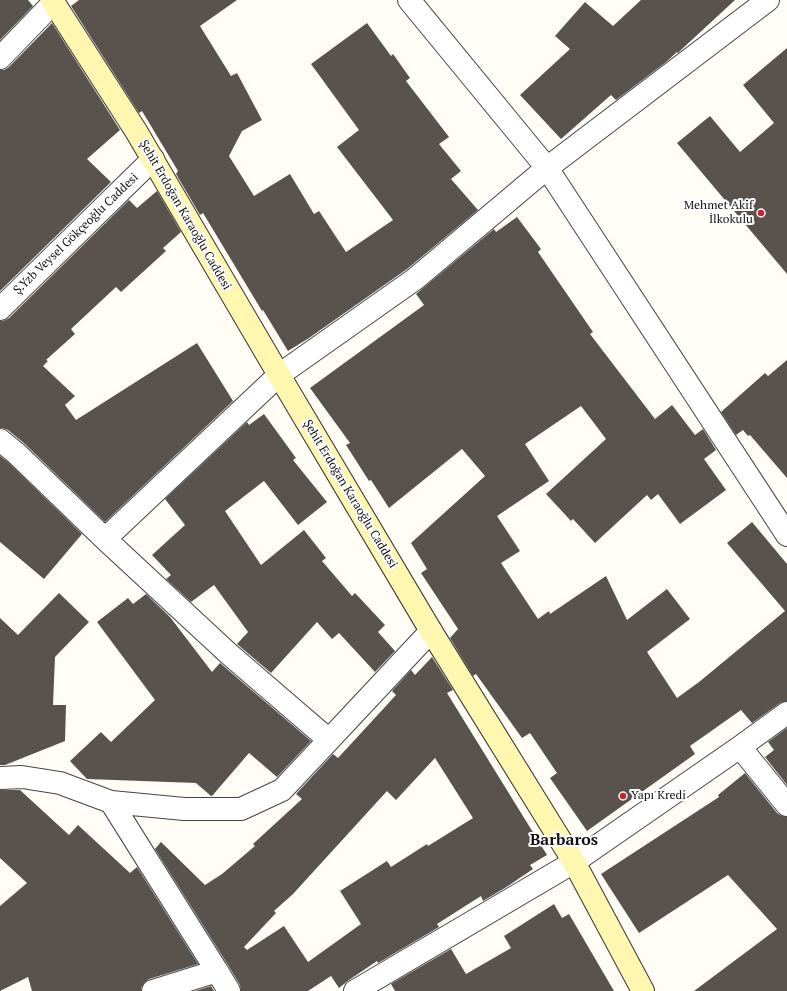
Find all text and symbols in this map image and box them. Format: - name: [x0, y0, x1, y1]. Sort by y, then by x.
- street label: Şehit Erdoğan Karaoğlu Caddesi: [136, 138, 234, 292]
- street label: Ş.Yzb Veysel Gökçeoğlu Caddesi: [11, 170, 141, 298]
- place label: Mehmet Akif İlkokulu: [684, 199, 753, 227]
- marker: Mehmet Akif İlkokulu: [756, 208, 766, 218]
- street label: Şehit Erdoğan Karaoğlu Caddesi: [300, 417, 400, 571]
- place label: Yapı Kredi: [631, 789, 686, 803]
- marker: Yapı Kredi: [618, 791, 628, 801]
- district label: Barbaros: [530, 830, 598, 850]

